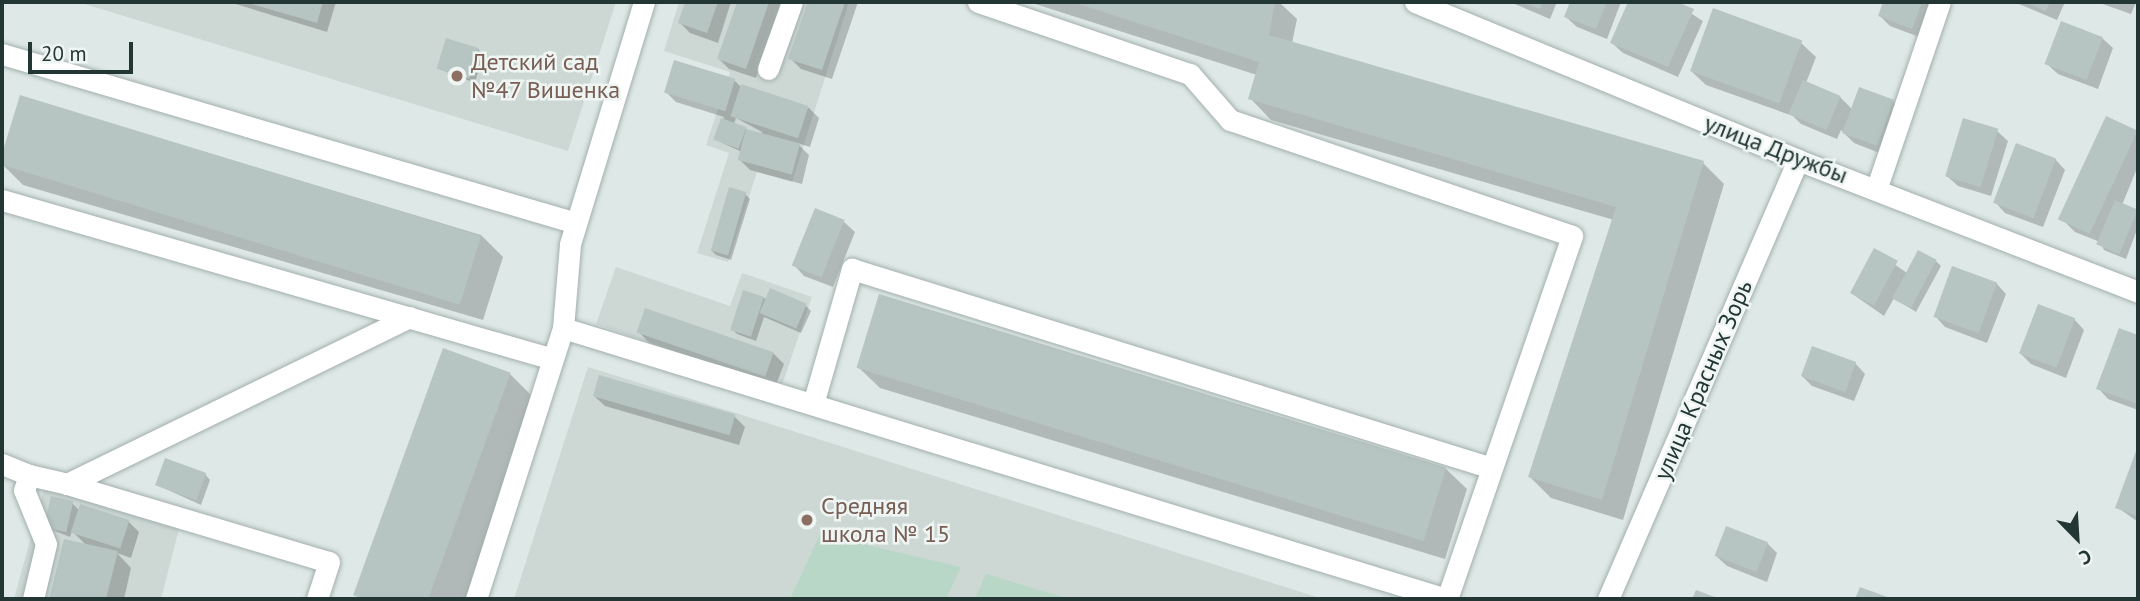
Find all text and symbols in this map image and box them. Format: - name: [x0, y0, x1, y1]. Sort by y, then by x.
- scale bar: [32, 28, 136, 72]
- text: 20 m: [41, 40, 87, 67]
- place label: Детский сад №47 Вишенка: [471, 48, 621, 104]
- marker: Детский сад №47 Вишенка: [449, 68, 465, 84]
- street label: улица Дружбы: [1700, 108, 1852, 190]
- street label: улица Красных Зорь: [1648, 275, 1758, 485]
- place label: Средняя школа № 15: [821, 492, 950, 548]
- north arrow: [2042, 503, 2112, 573]
- marker: Средняя школа № 15: [799, 512, 815, 528]
- text: С: [2076, 544, 2095, 570]

